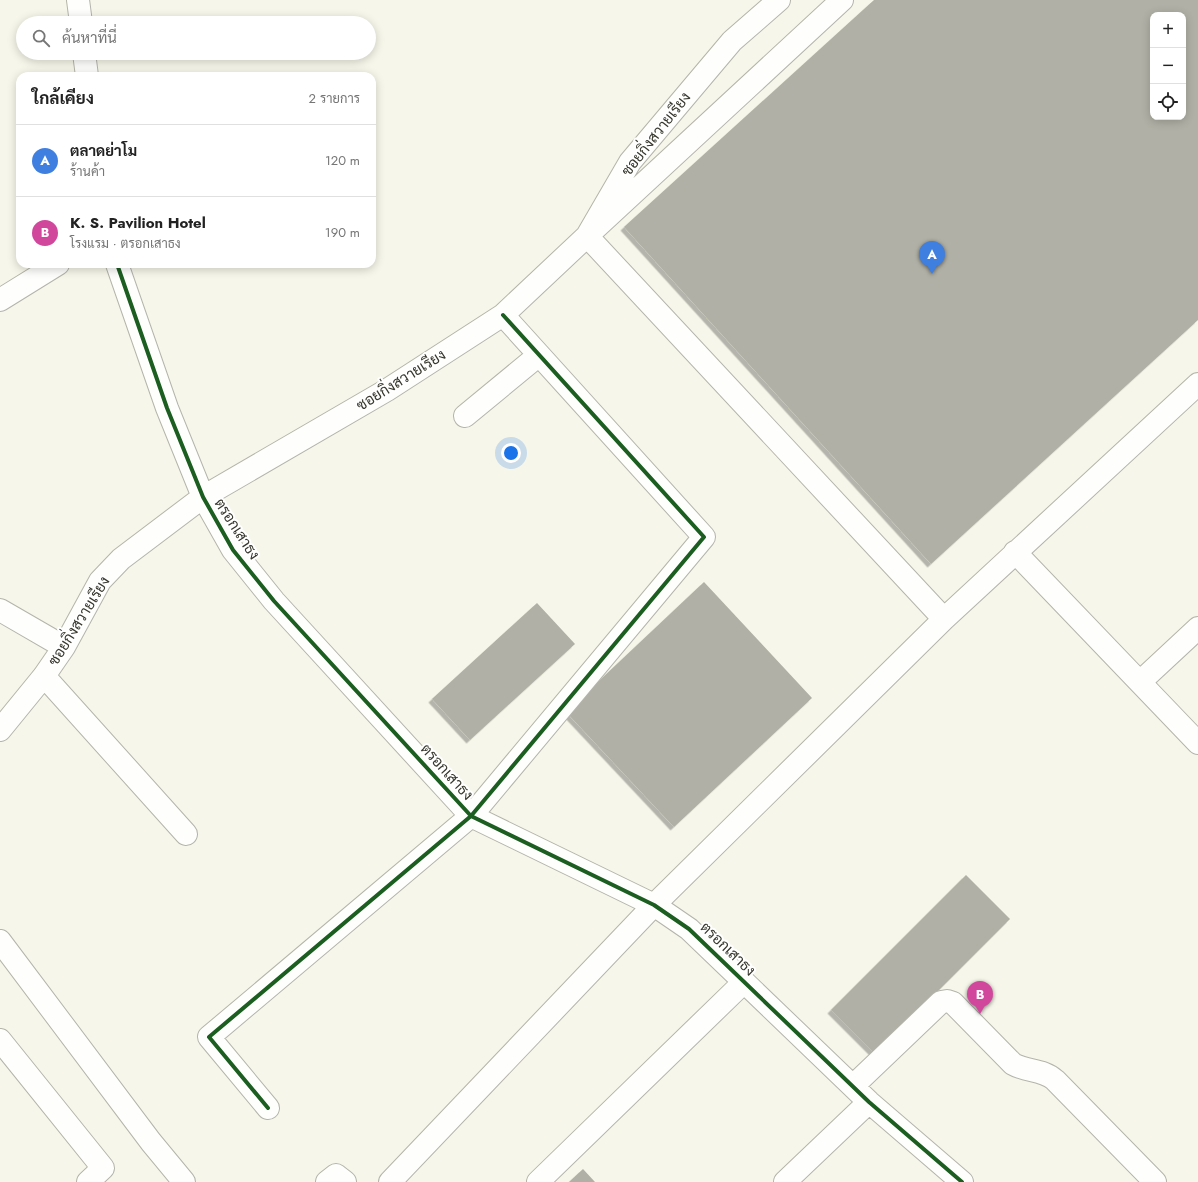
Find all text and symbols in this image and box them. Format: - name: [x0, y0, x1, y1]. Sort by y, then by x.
- map controls: [1150, 12, 1186, 120]
- button: +: [1150, 12, 1186, 48]
- search box: [16, 16, 376, 60]
- icon: search: [30, 27, 52, 49]
- text: ค้นหาที่นี่: [62, 27, 117, 49]
- button: −: [1150, 48, 1186, 84]
- button: locate: [1150, 84, 1186, 120]
- street label: ซอยกิ่งสวายเรียง: [613, 85, 696, 181]
- text: ใกล้เคียง: [32, 86, 94, 110]
- text: 2 รายการ: [309, 89, 360, 108]
- text: ตลาดย่าโม: [70, 140, 137, 162]
- text: A: [40, 151, 50, 170]
- text: 120 m: [325, 151, 360, 170]
- text: ร้านค้า: [70, 162, 105, 181]
- text: K. S. Pavilion Hotel: [70, 212, 206, 234]
- text: B: [41, 223, 49, 242]
- text: 190 m: [325, 223, 360, 242]
- text: โรงแรม · ตรอกเสาธง: [70, 234, 181, 253]
- pin: A: [919, 241, 945, 274]
- street label: ซอยกิ่งสวายเรียง: [350, 341, 450, 416]
- your location: [501, 443, 521, 463]
- street label: ตรอกเสาธง: [209, 494, 265, 564]
- street label: ซอยกิ่งสวายเรียง: [40, 570, 115, 670]
- street label: ตรอกเสาธง: [416, 739, 478, 805]
- street label: ตรอกเสาธง: [695, 917, 761, 981]
- pin: B: [967, 981, 993, 1014]

